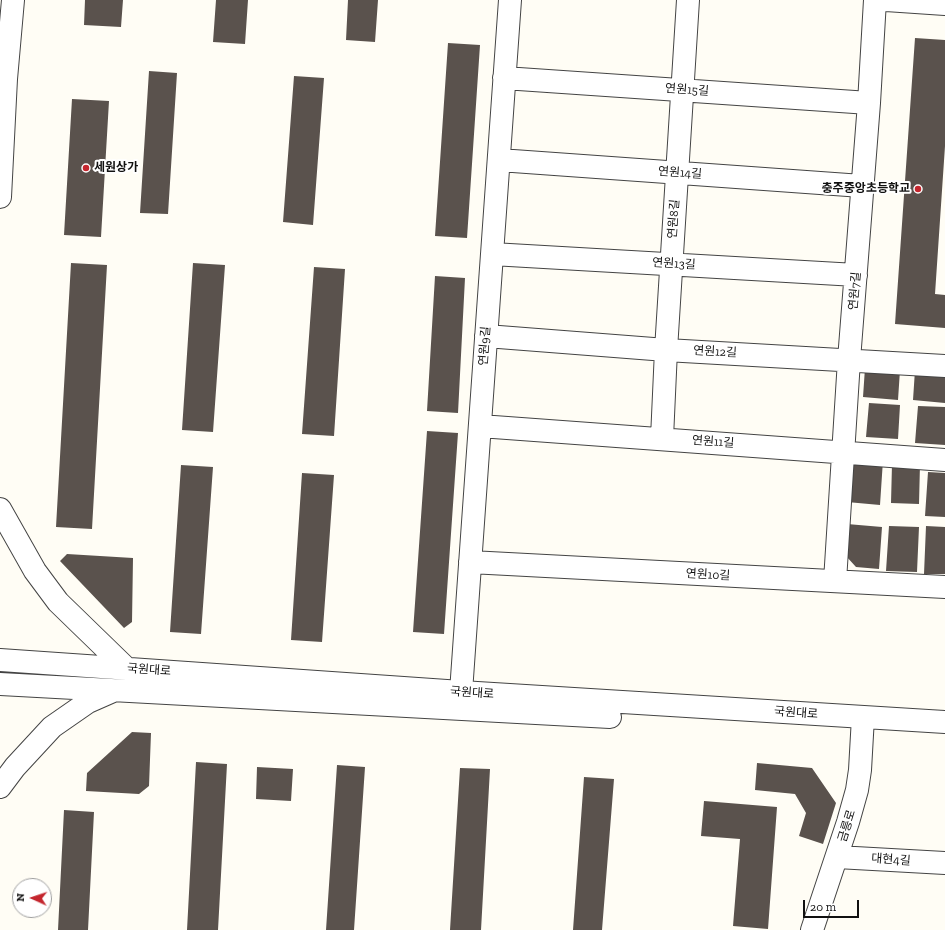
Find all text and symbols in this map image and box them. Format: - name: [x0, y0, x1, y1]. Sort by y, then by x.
- street label: 연원15길: [665, 81, 709, 99]
- place label: 세원상가: [94, 161, 138, 175]
- marker: 세원상가: [81, 163, 91, 173]
- street label: 연원14길: [657, 164, 703, 182]
- place label: 충주중앙초등학교: [822, 182, 910, 196]
- marker: 충주중앙초등학교: [913, 184, 923, 194]
- street label: 연원8길: [665, 199, 683, 239]
- street label: 연원13길: [652, 256, 696, 272]
- street label: 연원7길: [846, 271, 864, 311]
- street label: 연원9길: [476, 326, 494, 366]
- street label: 연원12길: [693, 344, 737, 360]
- street label: 연원11길: [691, 433, 735, 451]
- street label: 연원10길: [685, 567, 731, 583]
- street label: 국원대로: [126, 661, 172, 679]
- street label: 국원대로: [449, 684, 495, 702]
- street label: 국원대로: [773, 704, 819, 722]
- street label: 금릉로: [835, 808, 859, 844]
- street label: 대현4길: [871, 851, 911, 869]
- north arrow: [12, 878, 52, 918]
- scale bar: [805, 892, 861, 918]
- text: N: [14, 893, 27, 902]
- text: 20 m: [810, 900, 836, 914]

